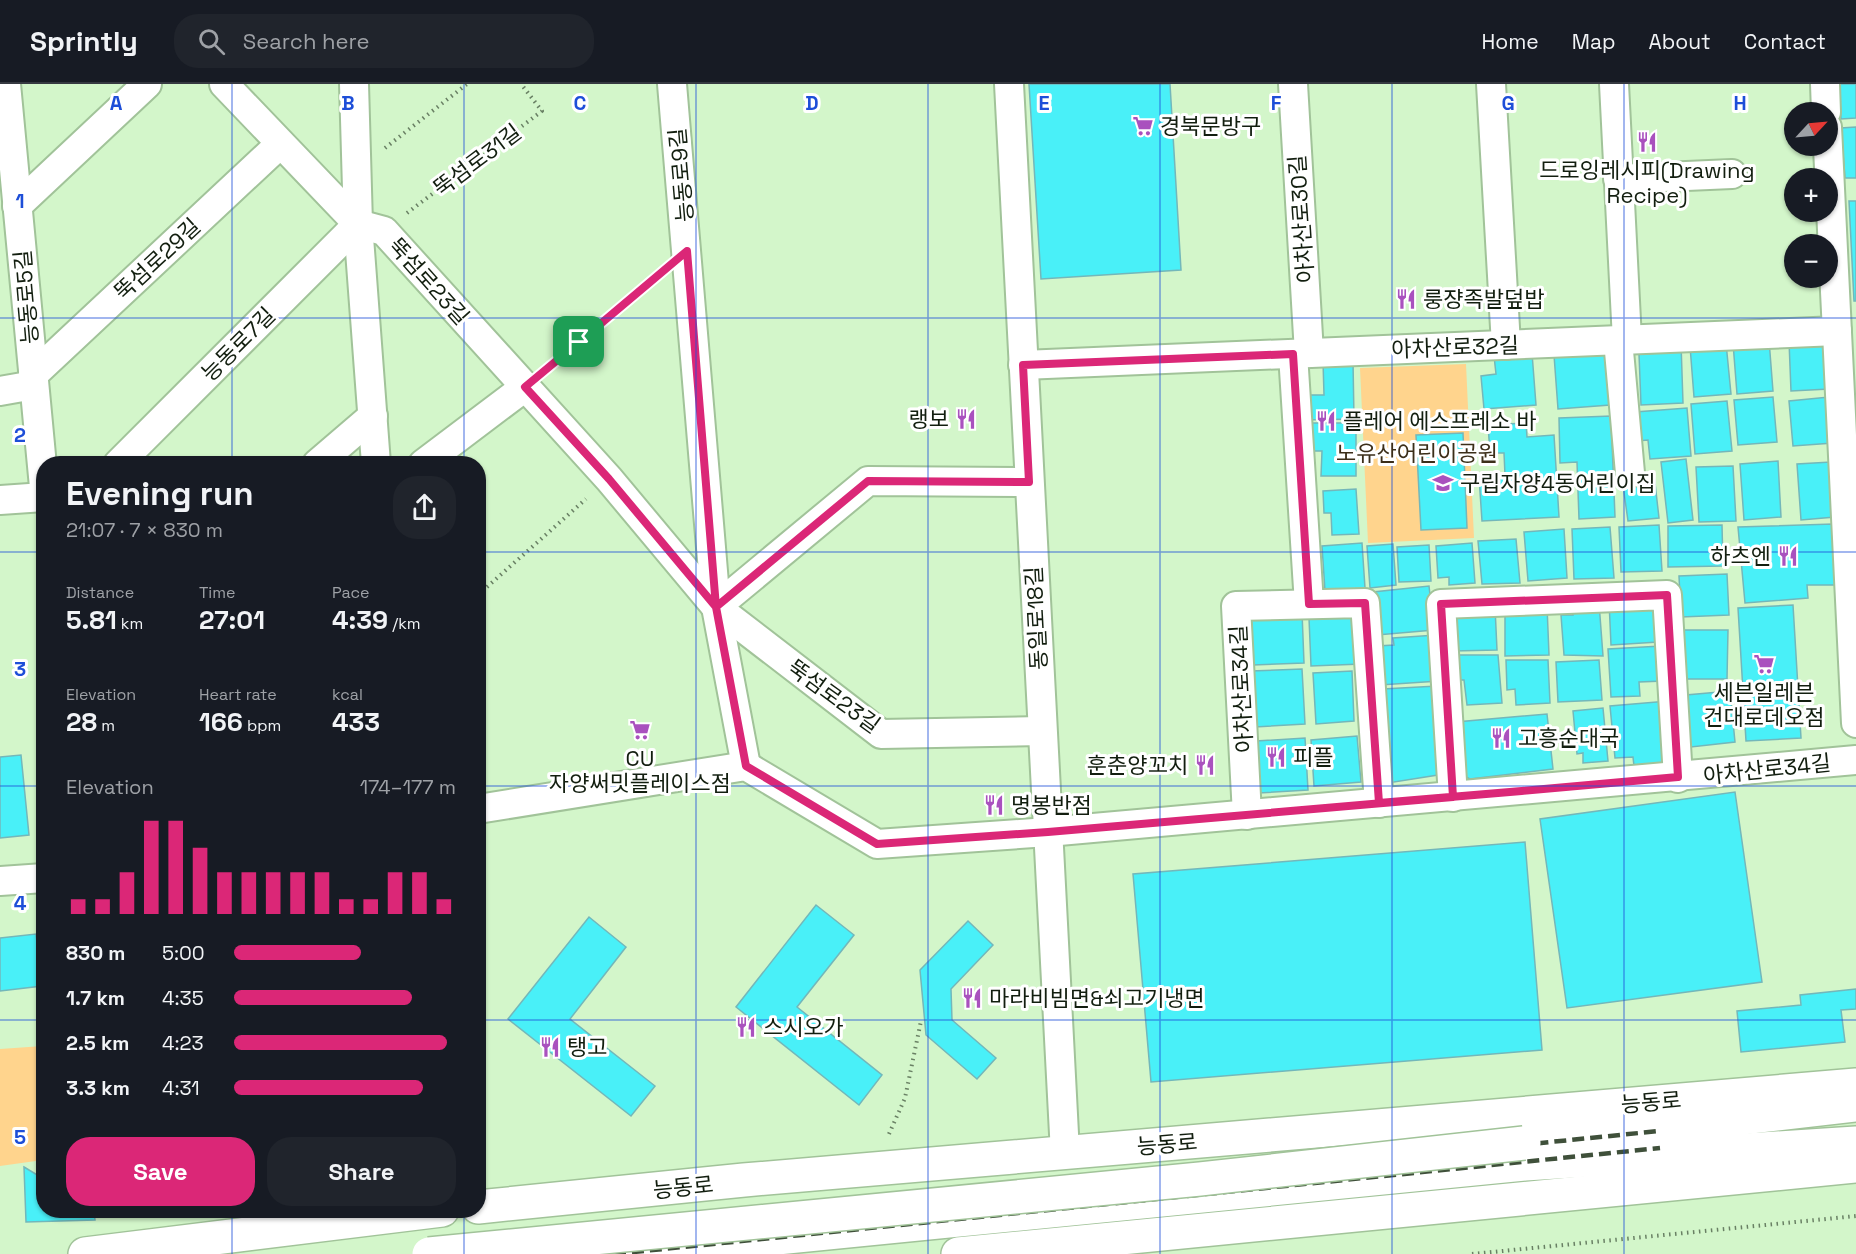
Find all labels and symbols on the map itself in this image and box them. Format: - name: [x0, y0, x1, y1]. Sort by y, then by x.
- text: A: [110, 90, 123, 116]
- text: B: [341, 90, 355, 116]
- text: C: [574, 90, 587, 116]
- text: D: [805, 90, 819, 116]
- text: E: [1038, 90, 1050, 116]
- text: F: [1271, 90, 1282, 116]
- text: G: [1501, 90, 1515, 116]
- text: H: [1733, 90, 1747, 116]
- north arrow: [1784, 102, 1838, 156]
- place label: 경북문방구: [1160, 112, 1261, 140]
- supermarket icon: 경북문방구: [1131, 114, 1155, 138]
- street label: 뚝섬로31길: [427, 118, 527, 202]
- street label: 능동로9길: [663, 127, 699, 223]
- restaurant icon: 드로잉레시피(Drawing Recipe): [1635, 130, 1659, 154]
- street label: 아차산로30길: [1283, 154, 1319, 284]
- place label: 드로잉레시피(Drawing Recipe): [1539, 156, 1755, 209]
- text: 1: [15, 188, 25, 214]
- street label: 뚝섬로29길: [108, 212, 206, 306]
- street label: 뚝섬로23길: [383, 232, 475, 330]
- street label: 능동로5길: [8, 249, 44, 345]
- place label: 룽쟝족발덮밥: [1423, 285, 1544, 313]
- restaurant icon: 룽쟝족발덮밥: [1394, 287, 1418, 311]
- street label: 능동로7길: [195, 301, 281, 387]
- pin: [553, 316, 604, 367]
- street label: 아차산로32길: [1391, 331, 1519, 363]
- place label: 랭보: [909, 405, 949, 433]
- restaurant icon: 랭보: [954, 407, 978, 431]
- place label: 플레어 에스프레소 바: [1343, 407, 1536, 435]
- restaurant icon: 플레어 에스프레소 바: [1314, 409, 1338, 433]
- text: 2: [14, 422, 26, 448]
- park label: 노유산어린이공원: [1336, 439, 1498, 467]
- place label: 구립자양4동어린이집: [1460, 469, 1656, 497]
- school or university icon: 구립자양4동어린이집: [1431, 471, 1455, 495]
- place label: 하츠엔: [1710, 542, 1771, 570]
- restaurant icon: 하츠엔: [1776, 544, 1800, 568]
- street label: 동일로18길: [1019, 565, 1053, 671]
- street label: 아차산로34길: [1224, 624, 1258, 754]
- supermarket icon: 세븐일레븐 건대로데오점: [1752, 652, 1776, 676]
- street label: 뚝섬로23길: [782, 653, 886, 739]
- text: 3: [14, 656, 26, 682]
- place label: 세븐일레븐 건대로데오점: [1703, 678, 1825, 731]
- supermarket icon: CU 자양써밋플레이스점: [628, 718, 652, 742]
- place label: 고흥순대국: [1518, 724, 1619, 752]
- restaurant icon: 고흥순대국: [1489, 726, 1513, 750]
- place label: 피플: [1293, 743, 1333, 771]
- place label: CU 자양써밋플레이스점: [549, 744, 731, 797]
- restaurant icon: 피플: [1264, 745, 1288, 769]
- street label: 아차산로34길: [1702, 748, 1832, 790]
- place label: 훈춘양꼬치: [1087, 751, 1188, 779]
- restaurant icon: 훈춘양꼬치: [1193, 753, 1217, 777]
- place label: 명봉반점: [1011, 791, 1092, 819]
- restaurant icon: 명봉반점: [982, 793, 1006, 817]
- text: 4: [14, 890, 27, 916]
- place label: 마라비빔면&쇠고기냉면: [989, 984, 1205, 1012]
- restaurant icon: 마라비빔면&쇠고기냉면: [960, 986, 984, 1010]
- place label: 스시오가: [763, 1013, 844, 1041]
- restaurant icon: 스시오가: [734, 1015, 758, 1039]
- place label: 탱고: [567, 1033, 607, 1061]
- restaurant icon: 탱고: [538, 1035, 562, 1059]
- street label: 능동로: [1620, 1085, 1682, 1119]
- text: 5: [14, 1124, 26, 1150]
- street label: 능동로: [1136, 1127, 1198, 1161]
- street label: 능동로: [651, 1170, 715, 1204]

